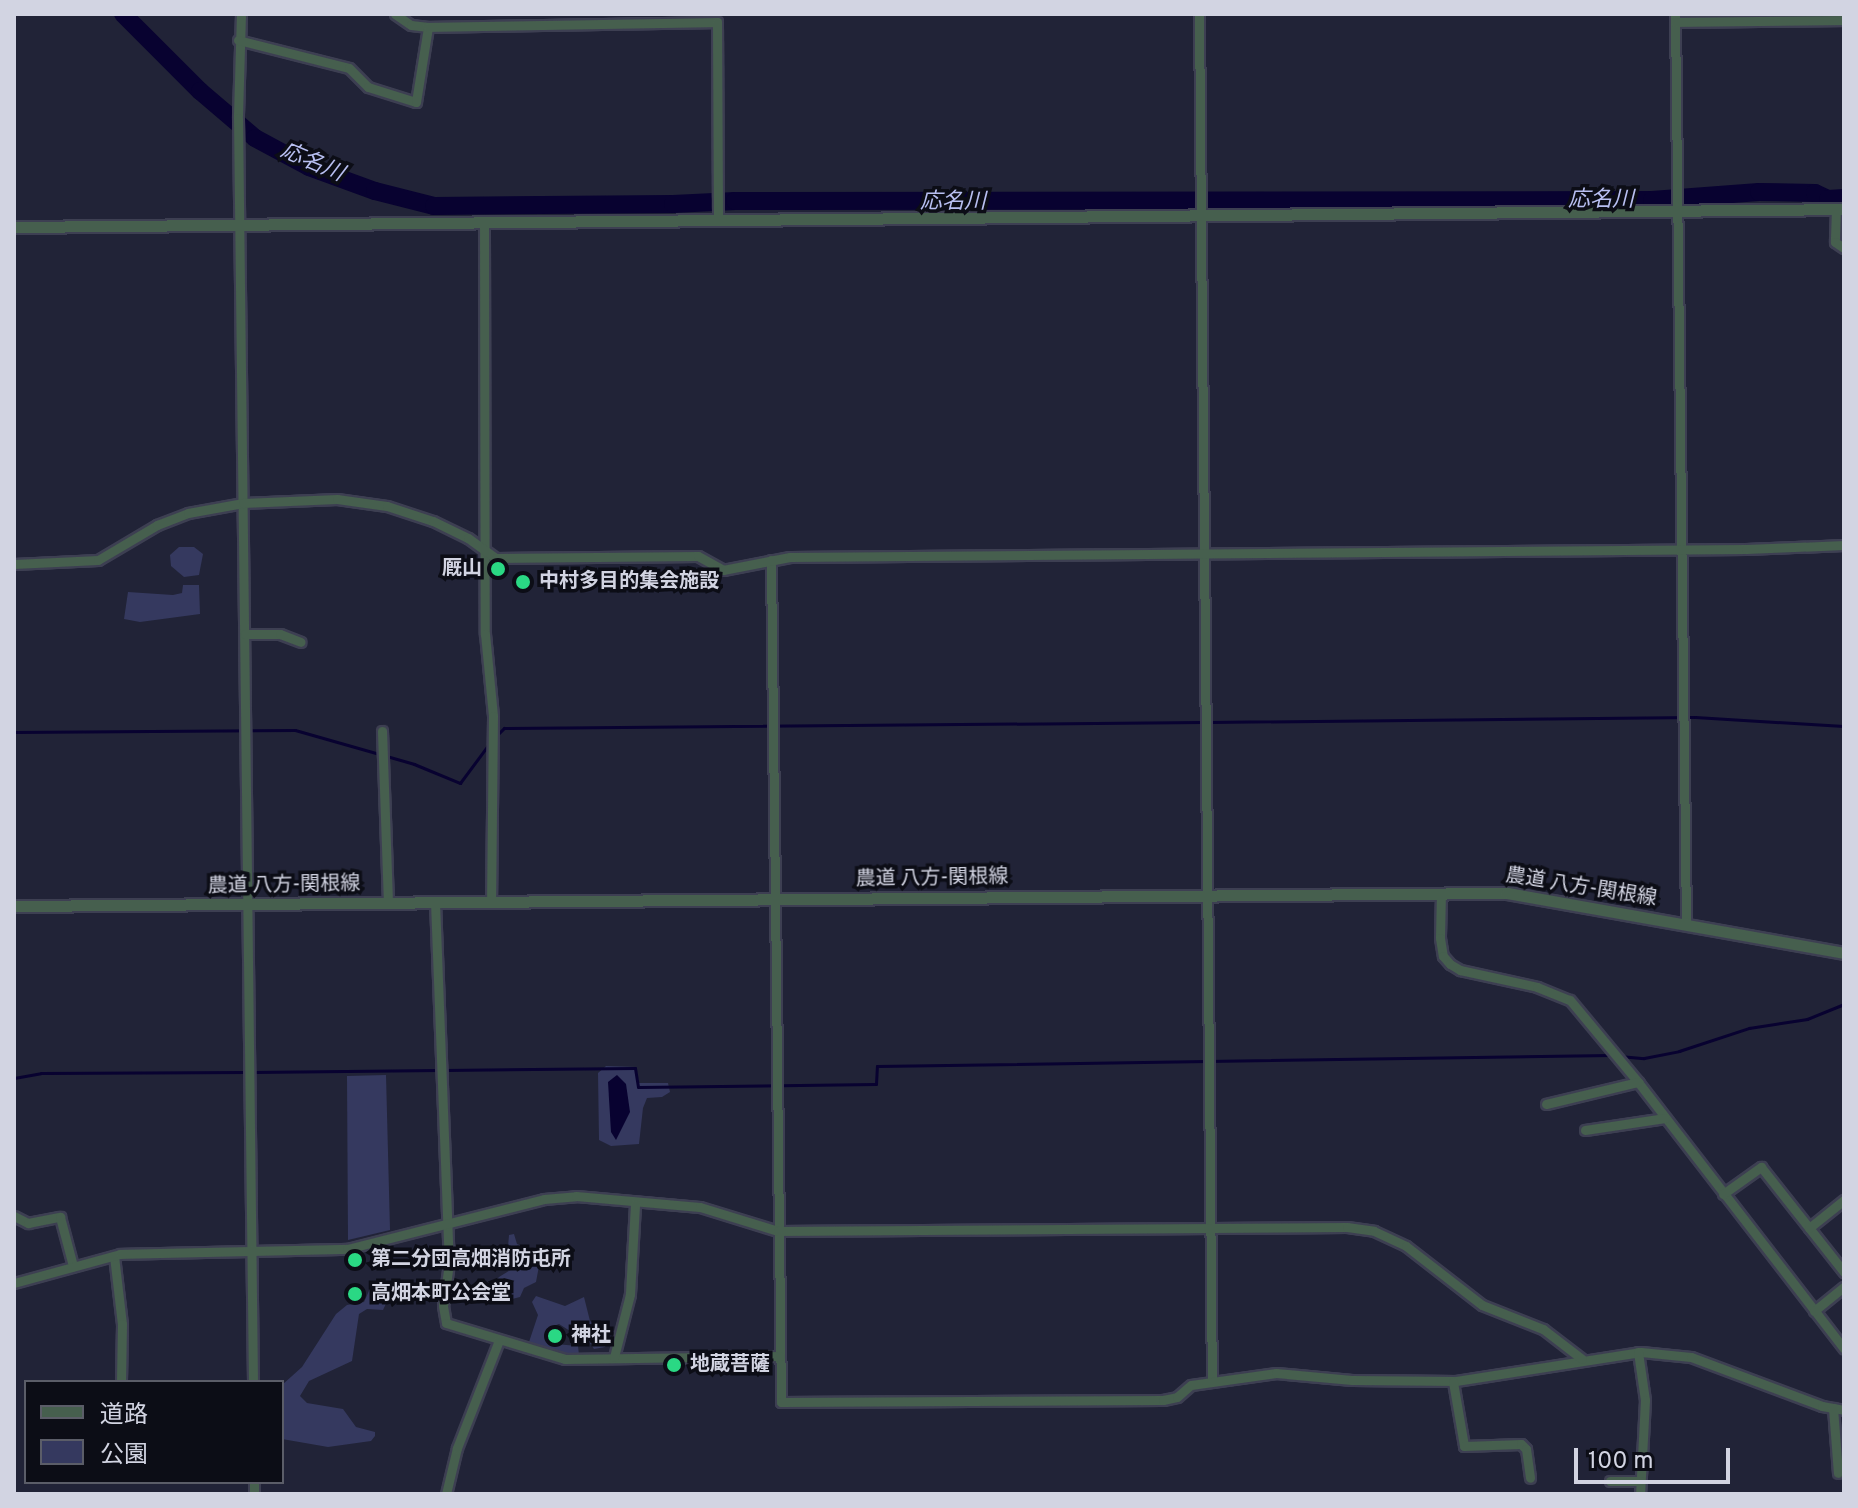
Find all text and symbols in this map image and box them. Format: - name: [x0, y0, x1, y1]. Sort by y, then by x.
- water label: 応名川: [276, 138, 348, 188]
- water label: 応名川: [1568, 188, 1634, 214]
- water label: 応名川: [920, 190, 986, 216]
- place label: 厩山: [442, 557, 482, 581]
- marker: 厩山: [489, 560, 507, 578]
- place label: 中村多目的集会施設: [539, 570, 719, 594]
- marker: 中村多目的集会施設: [514, 573, 532, 591]
- street label: 農道 八方-関根線: [1504, 864, 1658, 912]
- street label: 農道 八方-関根線: [855, 866, 1009, 892]
- street label: 農道 八方-関根線: [207, 873, 361, 899]
- place label: 第二分団高畑消防屯所: [371, 1248, 571, 1272]
- marker: 第二分団高畑消防屯所: [346, 1251, 364, 1269]
- place label: 高畑本町公会堂: [371, 1282, 511, 1306]
- marker: 高畑本町公会堂: [346, 1285, 364, 1303]
- place label: 神社: [571, 1324, 611, 1348]
- marker: 神社: [546, 1327, 564, 1345]
- place label: 地蔵菩薩: [690, 1353, 770, 1377]
- marker: 地蔵菩薩: [665, 1356, 683, 1374]
- legend: [24, 1380, 284, 1484]
- text: 道路: [100, 1401, 148, 1431]
- scale bar: [1578, 1432, 1734, 1482]
- text: 公園: [100, 1441, 148, 1471]
- text: 100 m: [1588, 1447, 1654, 1477]

